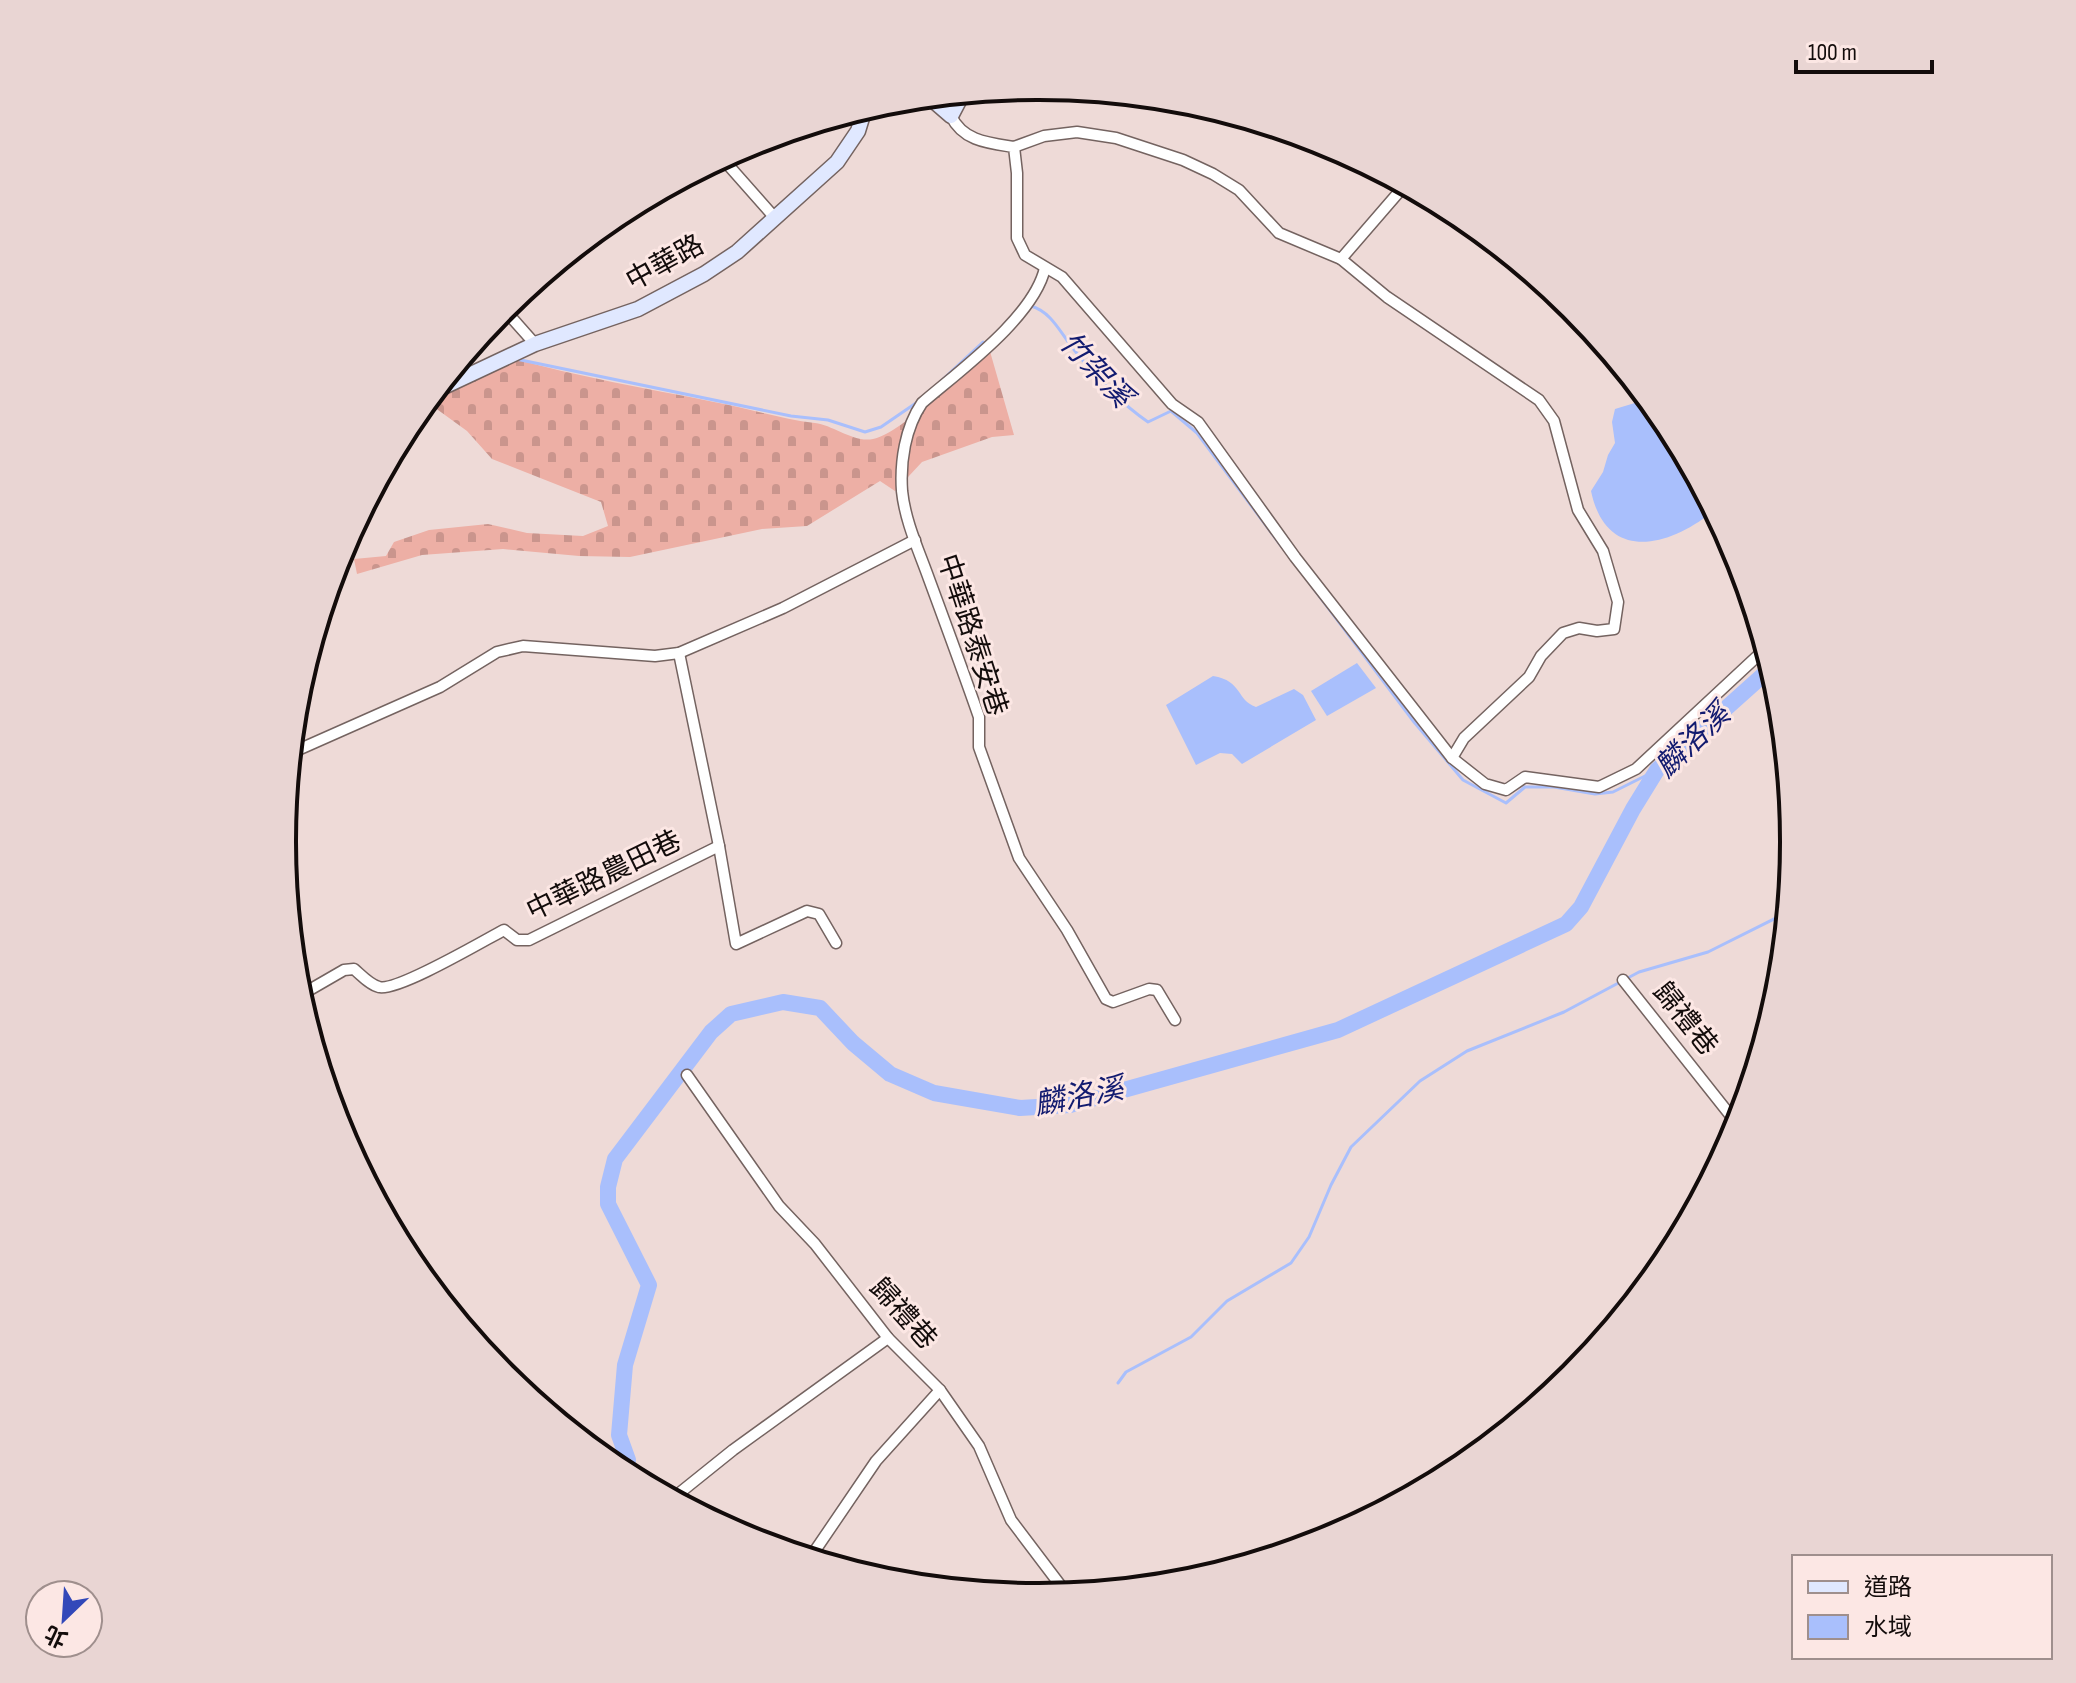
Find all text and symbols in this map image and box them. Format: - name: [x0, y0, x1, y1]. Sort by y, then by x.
- scale bar: [1796, 24, 1932, 74]
- text: 100 m: [1808, 38, 1857, 67]
- street label: 中華路: [620, 228, 710, 298]
- water label: 竹架溪: [1051, 325, 1142, 418]
- street label: 中華路泰安巷: [930, 550, 1014, 720]
- water label: 麟洛溪: [1648, 694, 1741, 785]
- street label: 中華路農田巷: [521, 824, 687, 928]
- street label: 歸禮巷: [1646, 976, 1724, 1062]
- water label: 麟洛溪: [1031, 1070, 1131, 1123]
- street label: 歸禮巷: [863, 1272, 943, 1356]
- legend: [1792, 1555, 2052, 1659]
- text: 道路: [1864, 1573, 1912, 1602]
- north arrow: [24, 1579, 104, 1659]
- text: 水域: [1864, 1613, 1912, 1642]
- text: 北: [40, 1619, 72, 1653]

